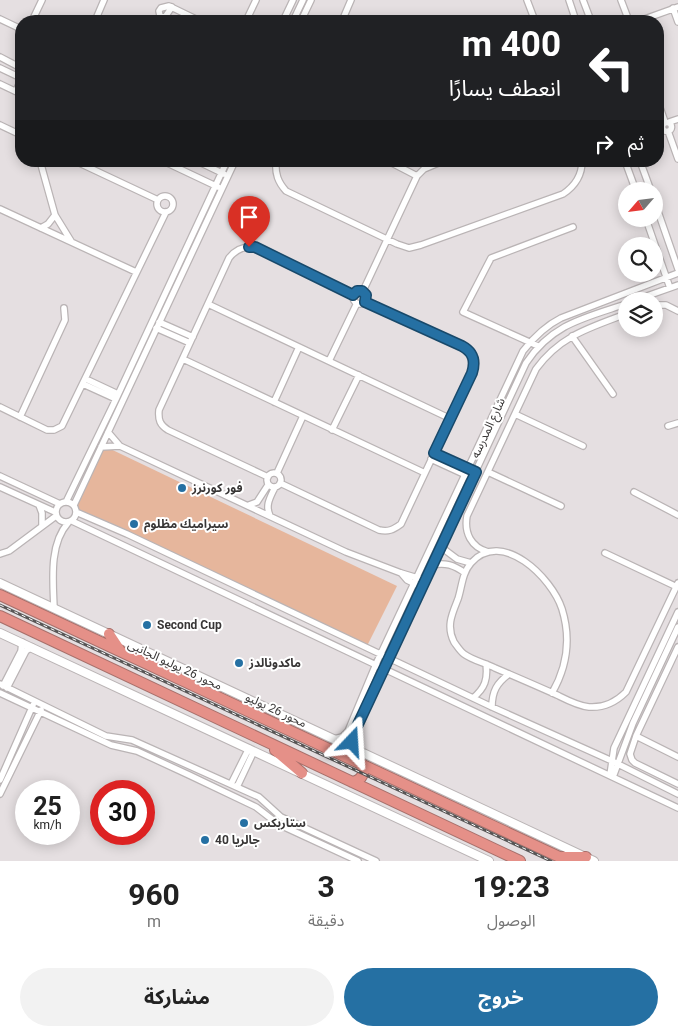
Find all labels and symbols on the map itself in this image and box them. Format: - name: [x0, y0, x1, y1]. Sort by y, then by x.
- north arrow: [618, 182, 662, 228]
- pin: [228, 196, 270, 247]
- street label: شارع المدرسه: [468, 396, 510, 461]
- place label: فور كورنرز: [191, 481, 243, 495]
- marker: فور كورنرز: [176, 482, 188, 494]
- place label: سيراميك مظلوم: [144, 517, 228, 533]
- marker: سيراميك مظلوم: [128, 518, 140, 530]
- place label: Second Cup: [157, 618, 222, 632]
- marker: Second Cup: [141, 619, 153, 631]
- street label: محور 26 يوليو الجانبى: [126, 637, 224, 693]
- place label: ماكدونالدز: [248, 656, 301, 670]
- marker: ماكدونالدز: [233, 657, 245, 669]
- street label: محور 26 يوليو: [243, 690, 309, 730]
- position arrow: [325, 715, 377, 767]
- speed limit sign: 30: [90, 780, 155, 845]
- place label: ستاربكس: [254, 816, 306, 830]
- marker: ستاربكس: [238, 817, 250, 829]
- place label: جالريا 40: [215, 833, 260, 847]
- marker: جالريا 40: [199, 834, 211, 846]

